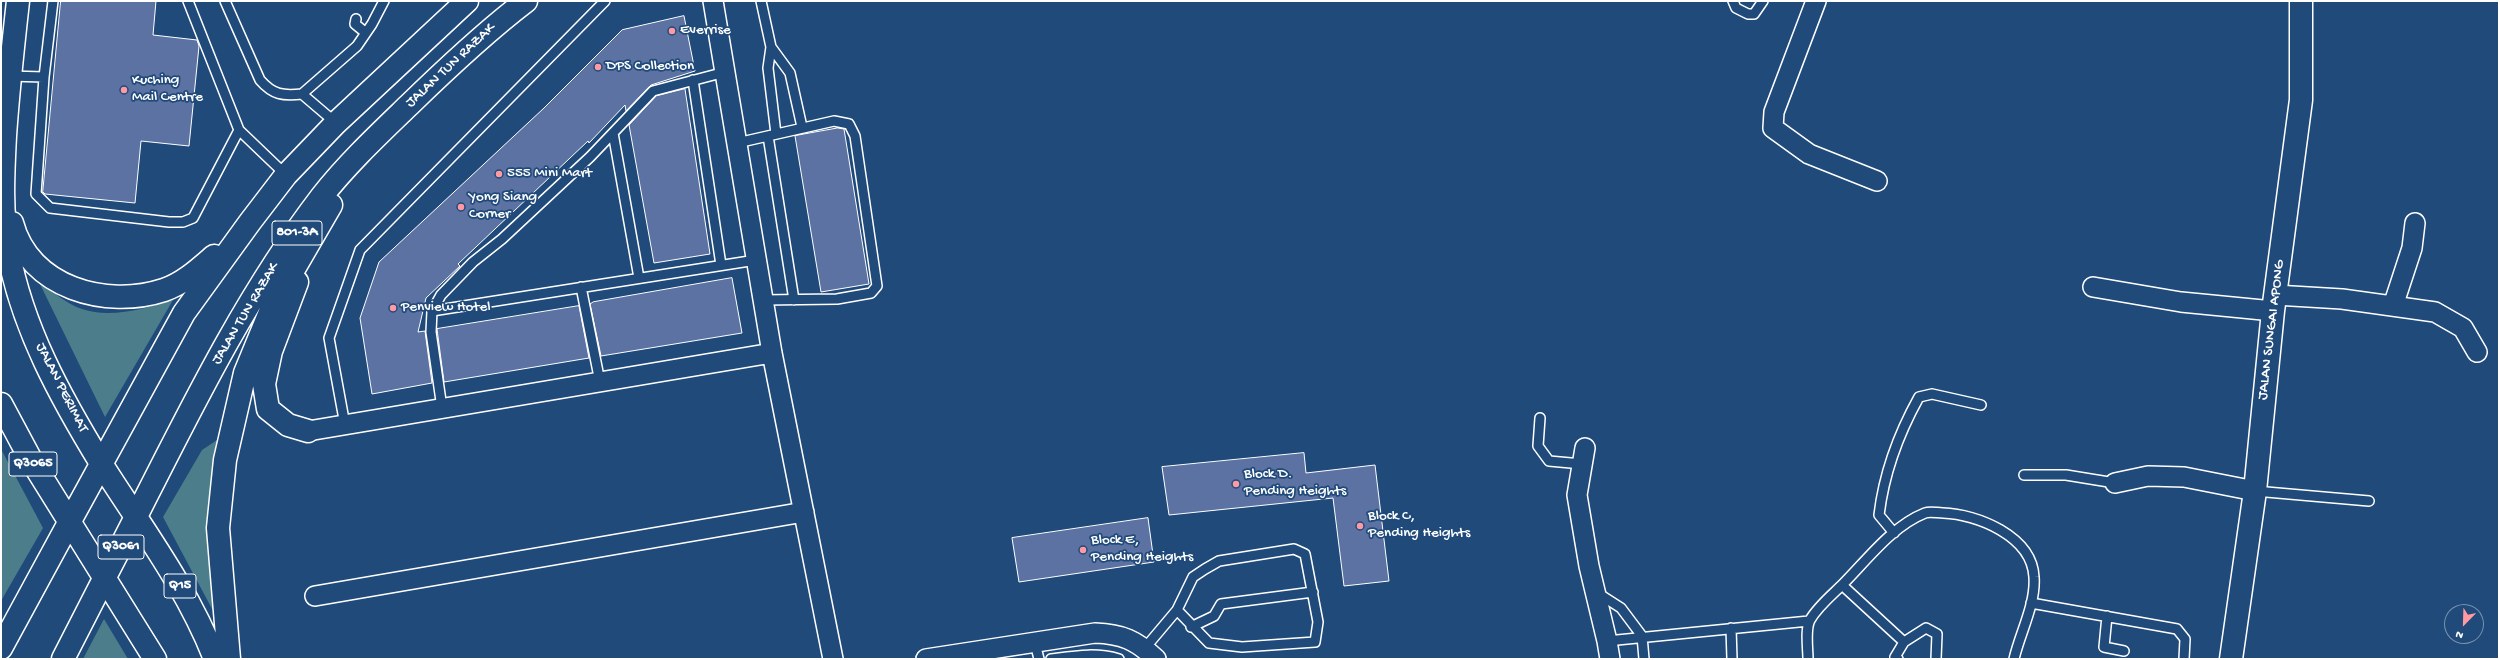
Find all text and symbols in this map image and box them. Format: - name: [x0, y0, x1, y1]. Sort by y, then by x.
- street label: JALAN TUN RAZAK: [403, 20, 499, 112]
- place label: Everrise: [680, 22, 731, 40]
- marker: Everrise: [667, 26, 677, 36]
- place label: DPS Collection: [606, 58, 694, 76]
- marker: DPS Collection: [593, 62, 603, 72]
- place label: Kuching Mail Centre: [132, 72, 203, 107]
- marker: Kuching Mail Centre: [119, 85, 129, 95]
- place label: 555 Mini Mart: [507, 165, 592, 183]
- marker: 555 Mini Mart: [494, 169, 504, 179]
- place label: Yong Siang Corner: [469, 189, 537, 224]
- marker: Yong Siang Corner: [456, 202, 466, 212]
- road number: 801-3A: [272, 221, 322, 245]
- street label: JALAN SUNGAI APONG: [2254, 259, 2290, 401]
- street label: JALAN TUN RAZAK: [208, 260, 284, 368]
- place label: Penview Hotel: [401, 299, 490, 317]
- marker: Penview Hotel: [388, 303, 398, 313]
- street label: JALAN PERIMAT: [31, 340, 91, 436]
- road number: Q3065: [9, 452, 57, 476]
- place label: Block D. Pending Heights: [1244, 466, 1346, 501]
- marker: Block D. Pending Heights: [1231, 479, 1241, 489]
- place label: Block C, Pending Heights: [1368, 508, 1470, 543]
- marker: Block C, Pending Heights: [1355, 521, 1365, 531]
- place label: Block E, Pending Heights: [1091, 532, 1193, 567]
- road number: Q3061: [98, 535, 144, 559]
- marker: Block E, Pending Heights: [1078, 545, 1088, 555]
- road number: Q15: [164, 574, 196, 598]
- north arrow: [2444, 604, 2484, 644]
- text: N: [2454, 627, 2465, 641]

